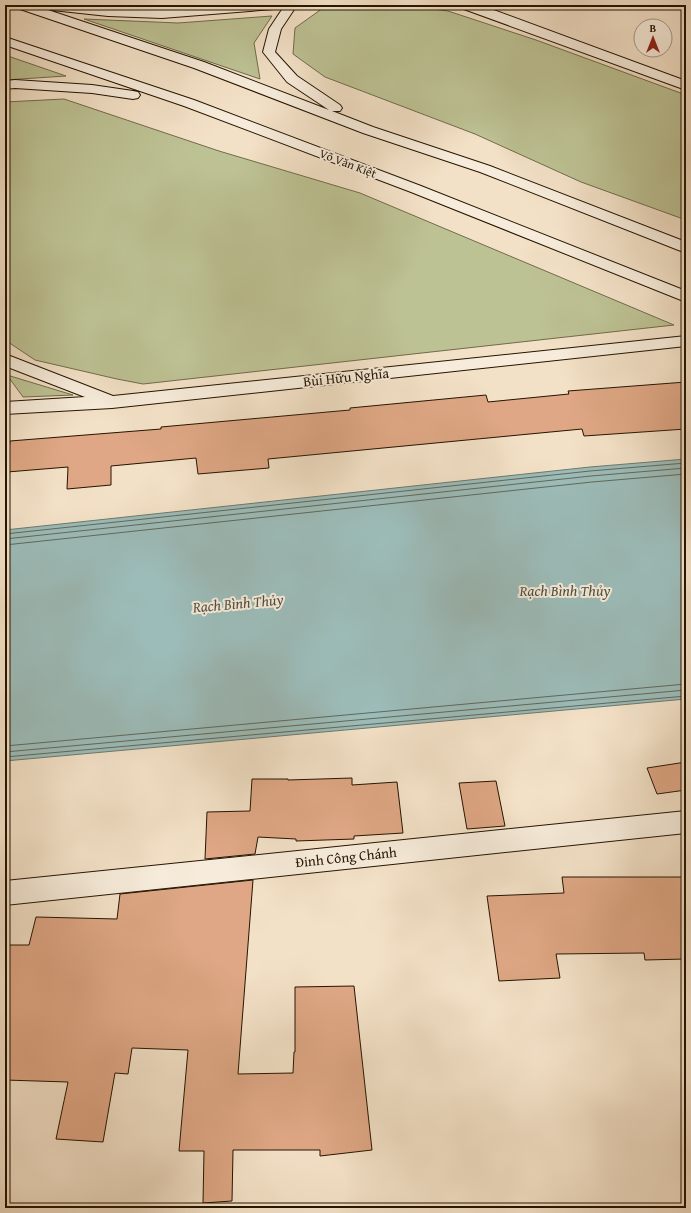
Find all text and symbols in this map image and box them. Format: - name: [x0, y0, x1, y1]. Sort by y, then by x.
- north arrow: [633, 18, 673, 58]
- text: B: [650, 20, 657, 36]
- street label: Võ Văn Kiệt: [317, 144, 380, 182]
- street label: Bùi Hữu Nghĩa: [302, 363, 390, 391]
- water label: Rạch Bình Thủy: [518, 580, 611, 601]
- water label: Rạch Bình Thủy: [191, 589, 284, 618]
- street label: Đinh Công Chánh: [294, 842, 398, 872]

